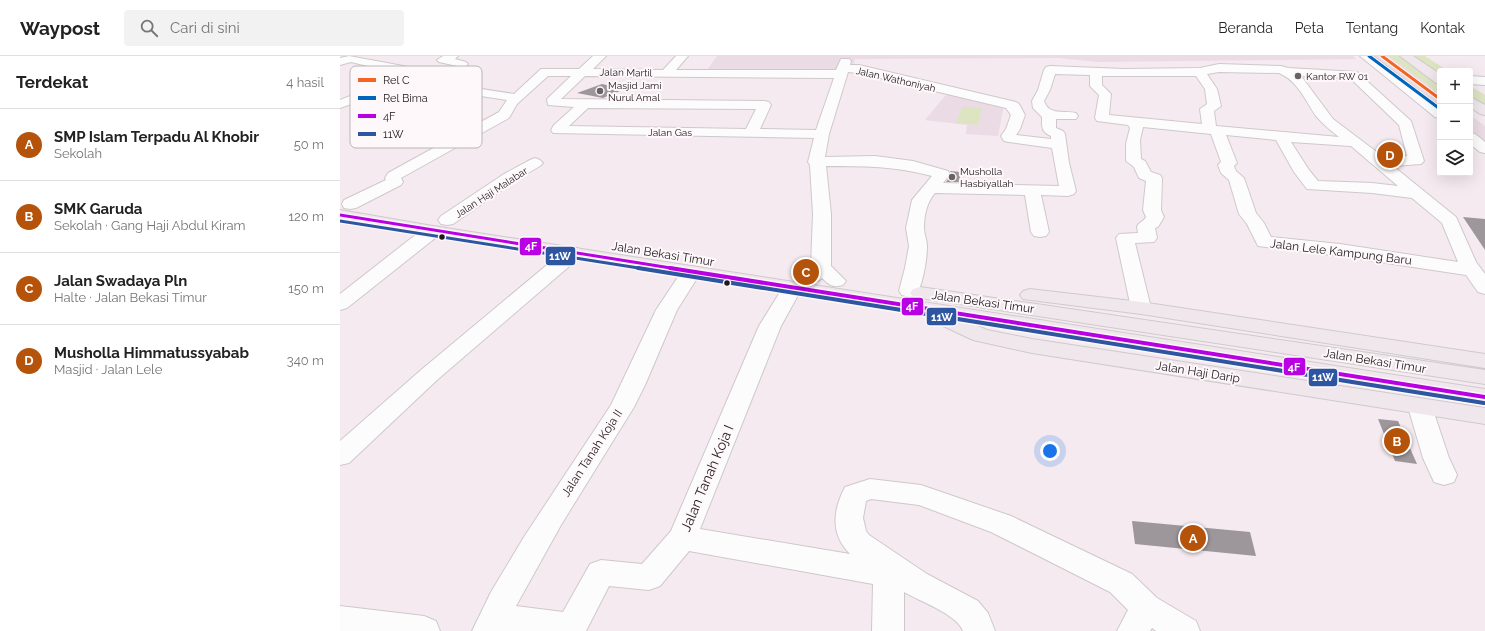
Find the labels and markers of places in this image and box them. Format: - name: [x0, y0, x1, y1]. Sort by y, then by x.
- marker: Kantor RW 01: [1293, 71, 1303, 81]
- place label: Kantor RW 01: [1306, 71, 1369, 82]
- place label: Masjid Jami Nurul Amal: [608, 80, 661, 103]
- marker: Masjid Jami Nurul Amal: [595, 86, 605, 96]
- pin: D: [1377, 140, 1403, 170]
- place label: Musholla Hasbiyallah: [960, 166, 1014, 189]
- marker: Musholla Hasbiyallah: [947, 172, 957, 182]
- unlabelled marker: [437, 232, 447, 242]
- pin: C: [793, 257, 819, 287]
- unlabelled marker: [722, 278, 732, 288]
- pin: B: [1384, 426, 1410, 456]
- pin: A: [1180, 523, 1206, 553]

